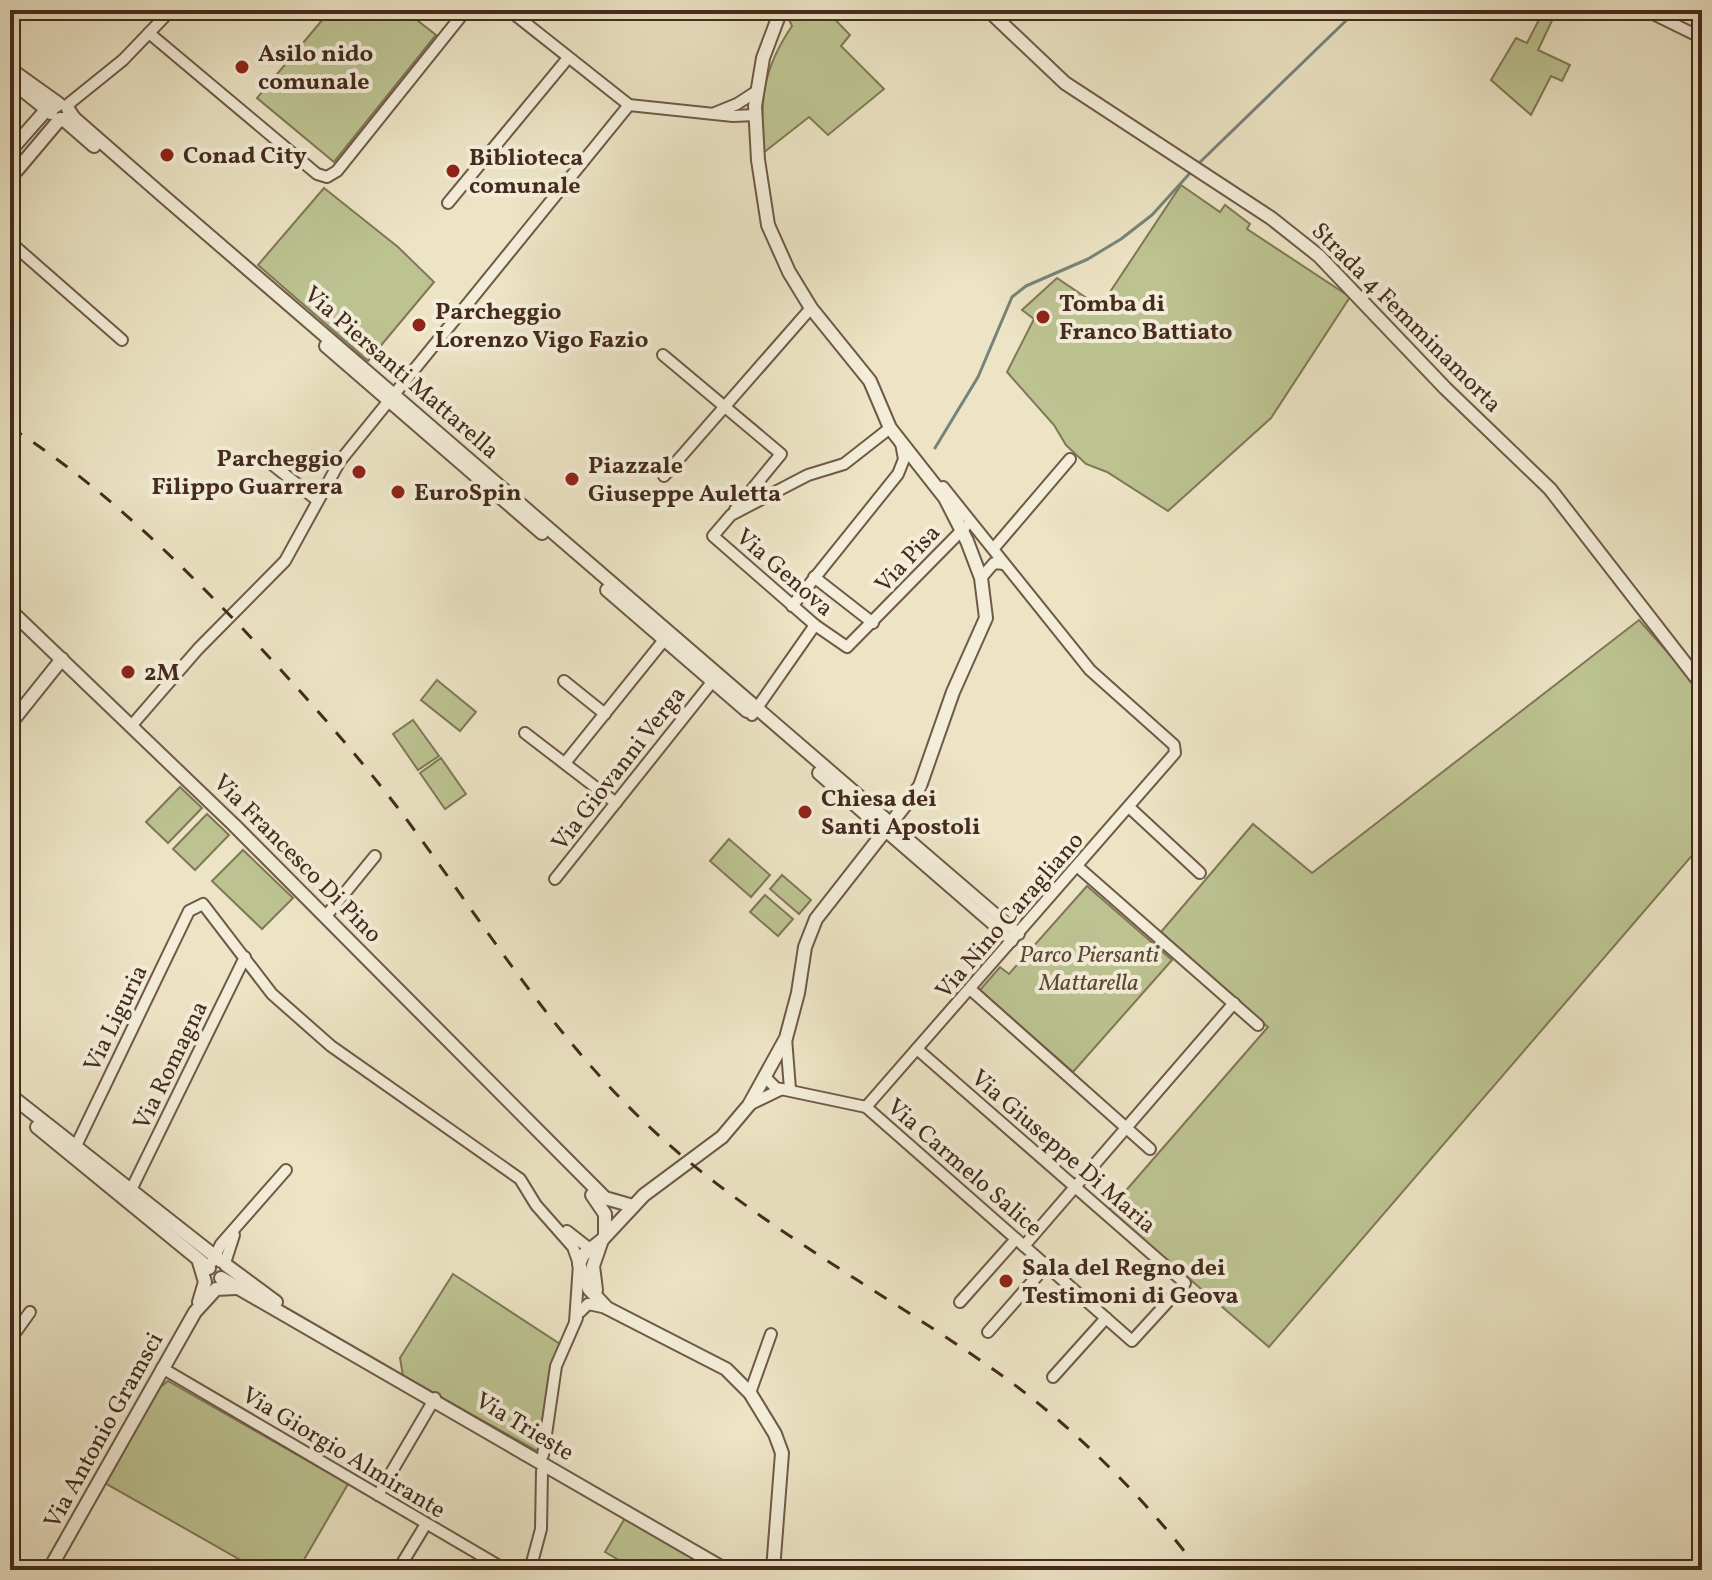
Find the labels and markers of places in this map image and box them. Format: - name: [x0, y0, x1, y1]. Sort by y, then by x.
- place label: Asilo nido comunale: [258, 38, 373, 100]
- marker: Asilo nido comunale: [233, 58, 251, 76]
- place label: Conad City: [183, 140, 307, 174]
- place label: Biblioteca comunale: [469, 142, 583, 204]
- marker: Conad City: [158, 146, 176, 164]
- marker: Biblioteca comunale: [444, 162, 462, 180]
- place label: Tomba di Franco Battiato: [1059, 288, 1233, 350]
- place label: Parcheggio Lorenzo Vigo Fazio: [435, 296, 648, 358]
- marker: Tomba di Franco Battiato: [1034, 308, 1052, 326]
- marker: Parcheggio Lorenzo Vigo Fazio: [410, 316, 428, 334]
- place label: Parcheggio Filippo Guarrera: [152, 443, 343, 505]
- place label: Piazzale Giuseppe Auletta: [588, 450, 781, 512]
- marker: Parcheggio Filippo Guarrera: [350, 463, 368, 481]
- marker: Piazzale Giuseppe Auletta: [563, 470, 581, 488]
- place label: EuroSpin: [414, 477, 522, 511]
- marker: EuroSpin: [389, 483, 407, 501]
- place label: 2M: [144, 657, 180, 691]
- marker: 2M: [119, 663, 137, 681]
- place label: Chiesa dei Santi Apostoli: [821, 783, 980, 845]
- marker: Chiesa dei Santi Apostoli: [796, 803, 814, 821]
- place label: Sala del Regno dei Testimoni di Geova: [1022, 1252, 1239, 1314]
- marker: Sala del Regno dei Testimoni di Geova: [997, 1272, 1015, 1290]

